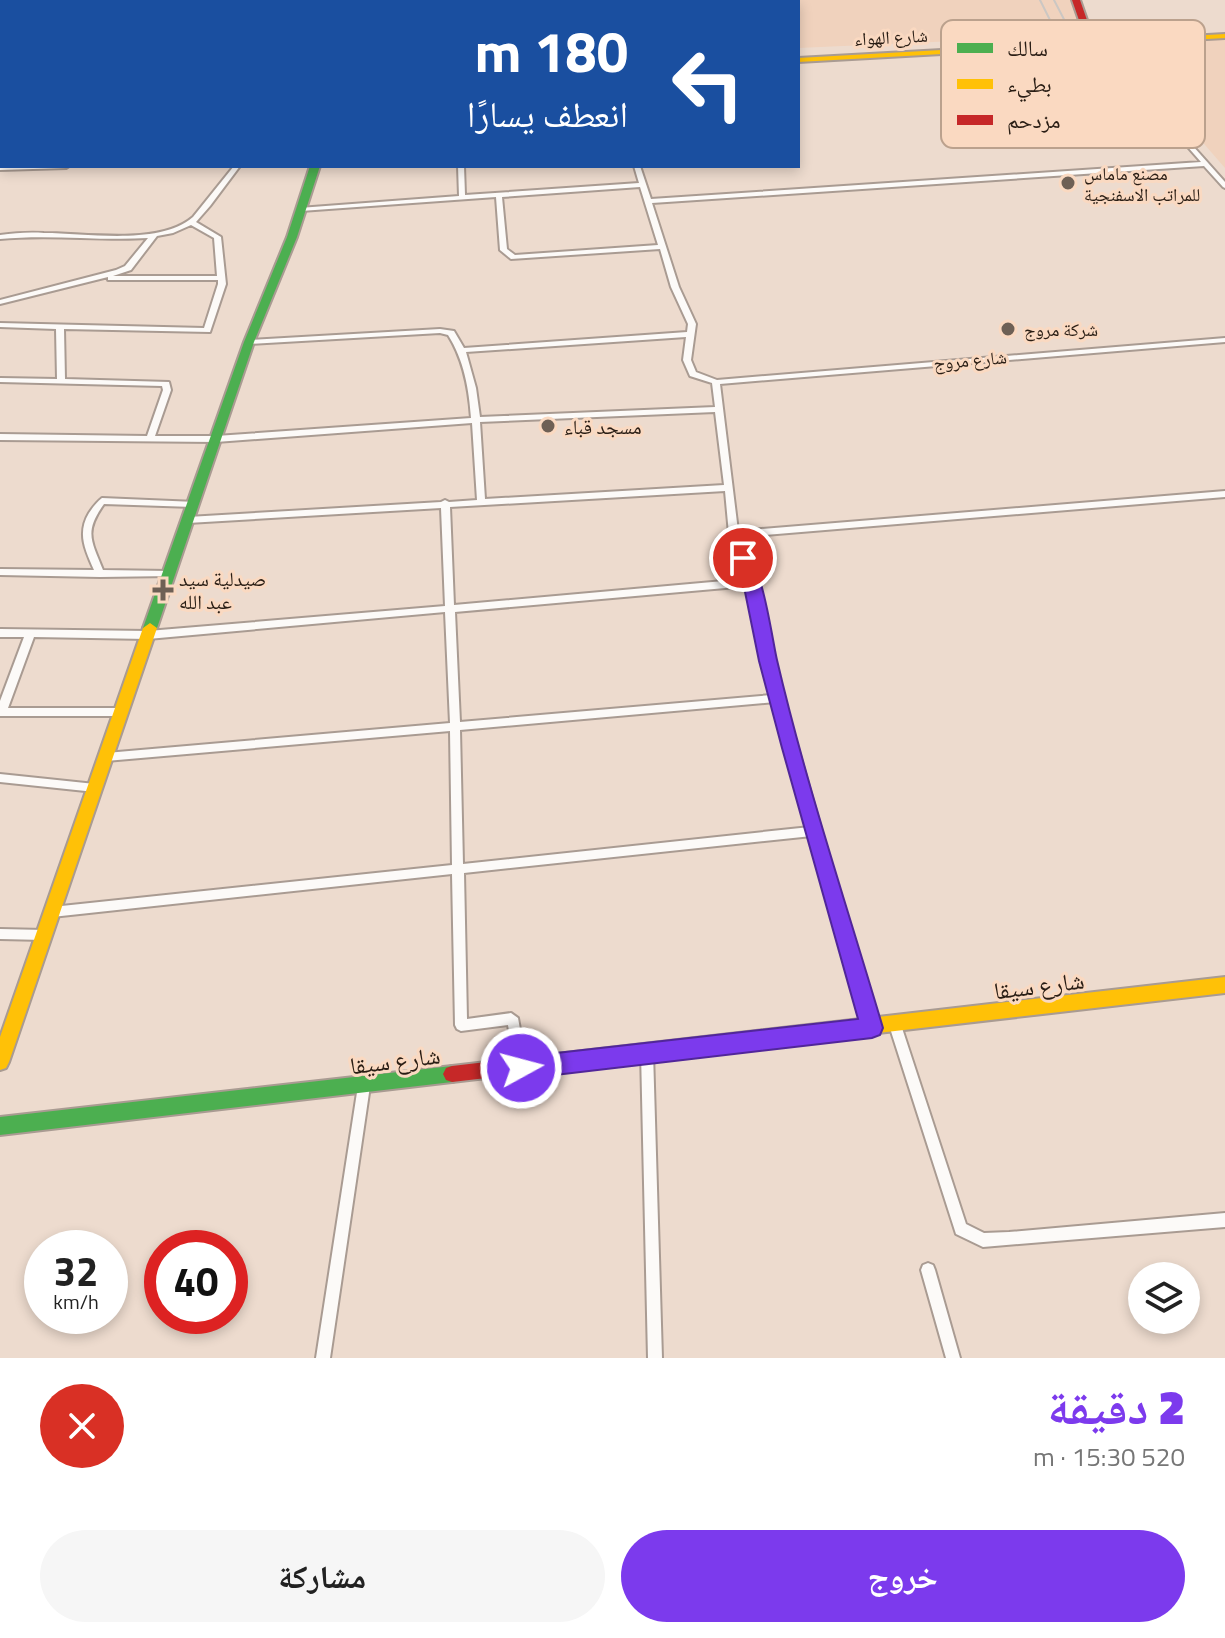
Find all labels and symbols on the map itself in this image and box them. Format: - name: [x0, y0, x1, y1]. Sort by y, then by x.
- legend: [941, 20, 1205, 148]
- street label: شارع الهواء: [853, 22, 929, 52]
- text: سالك: [1007, 31, 1048, 65]
- text: بطيء: [1007, 67, 1052, 102]
- text: مزدحم: [1007, 103, 1061, 137]
- place label: مصنع ماماس للمراتب الاسفنجية: [1084, 160, 1200, 208]
- marker: مصنع ماماس للمراتب الاسفنجية: [1059, 174, 1077, 192]
- place label: شركة مروج: [1024, 316, 1098, 343]
- marker: شركة مروج: [999, 320, 1017, 338]
- street label: شارع مروج: [932, 343, 1008, 377]
- place label: مسجد قباء: [564, 411, 642, 442]
- marker: مسجد قباء: [539, 417, 557, 435]
- pin: [709, 524, 777, 592]
- place label: صيدلية سيد عبد الله: [179, 563, 266, 617]
- marker: صيدلية سيد عبد الله: [154, 581, 172, 599]
- street label: شارع سيقا: [992, 962, 1086, 1008]
- position arrow: [479, 1026, 563, 1110]
- street label: شارع سيقا: [348, 1037, 442, 1083]
- speed limit sign: 40: [144, 1230, 248, 1334]

